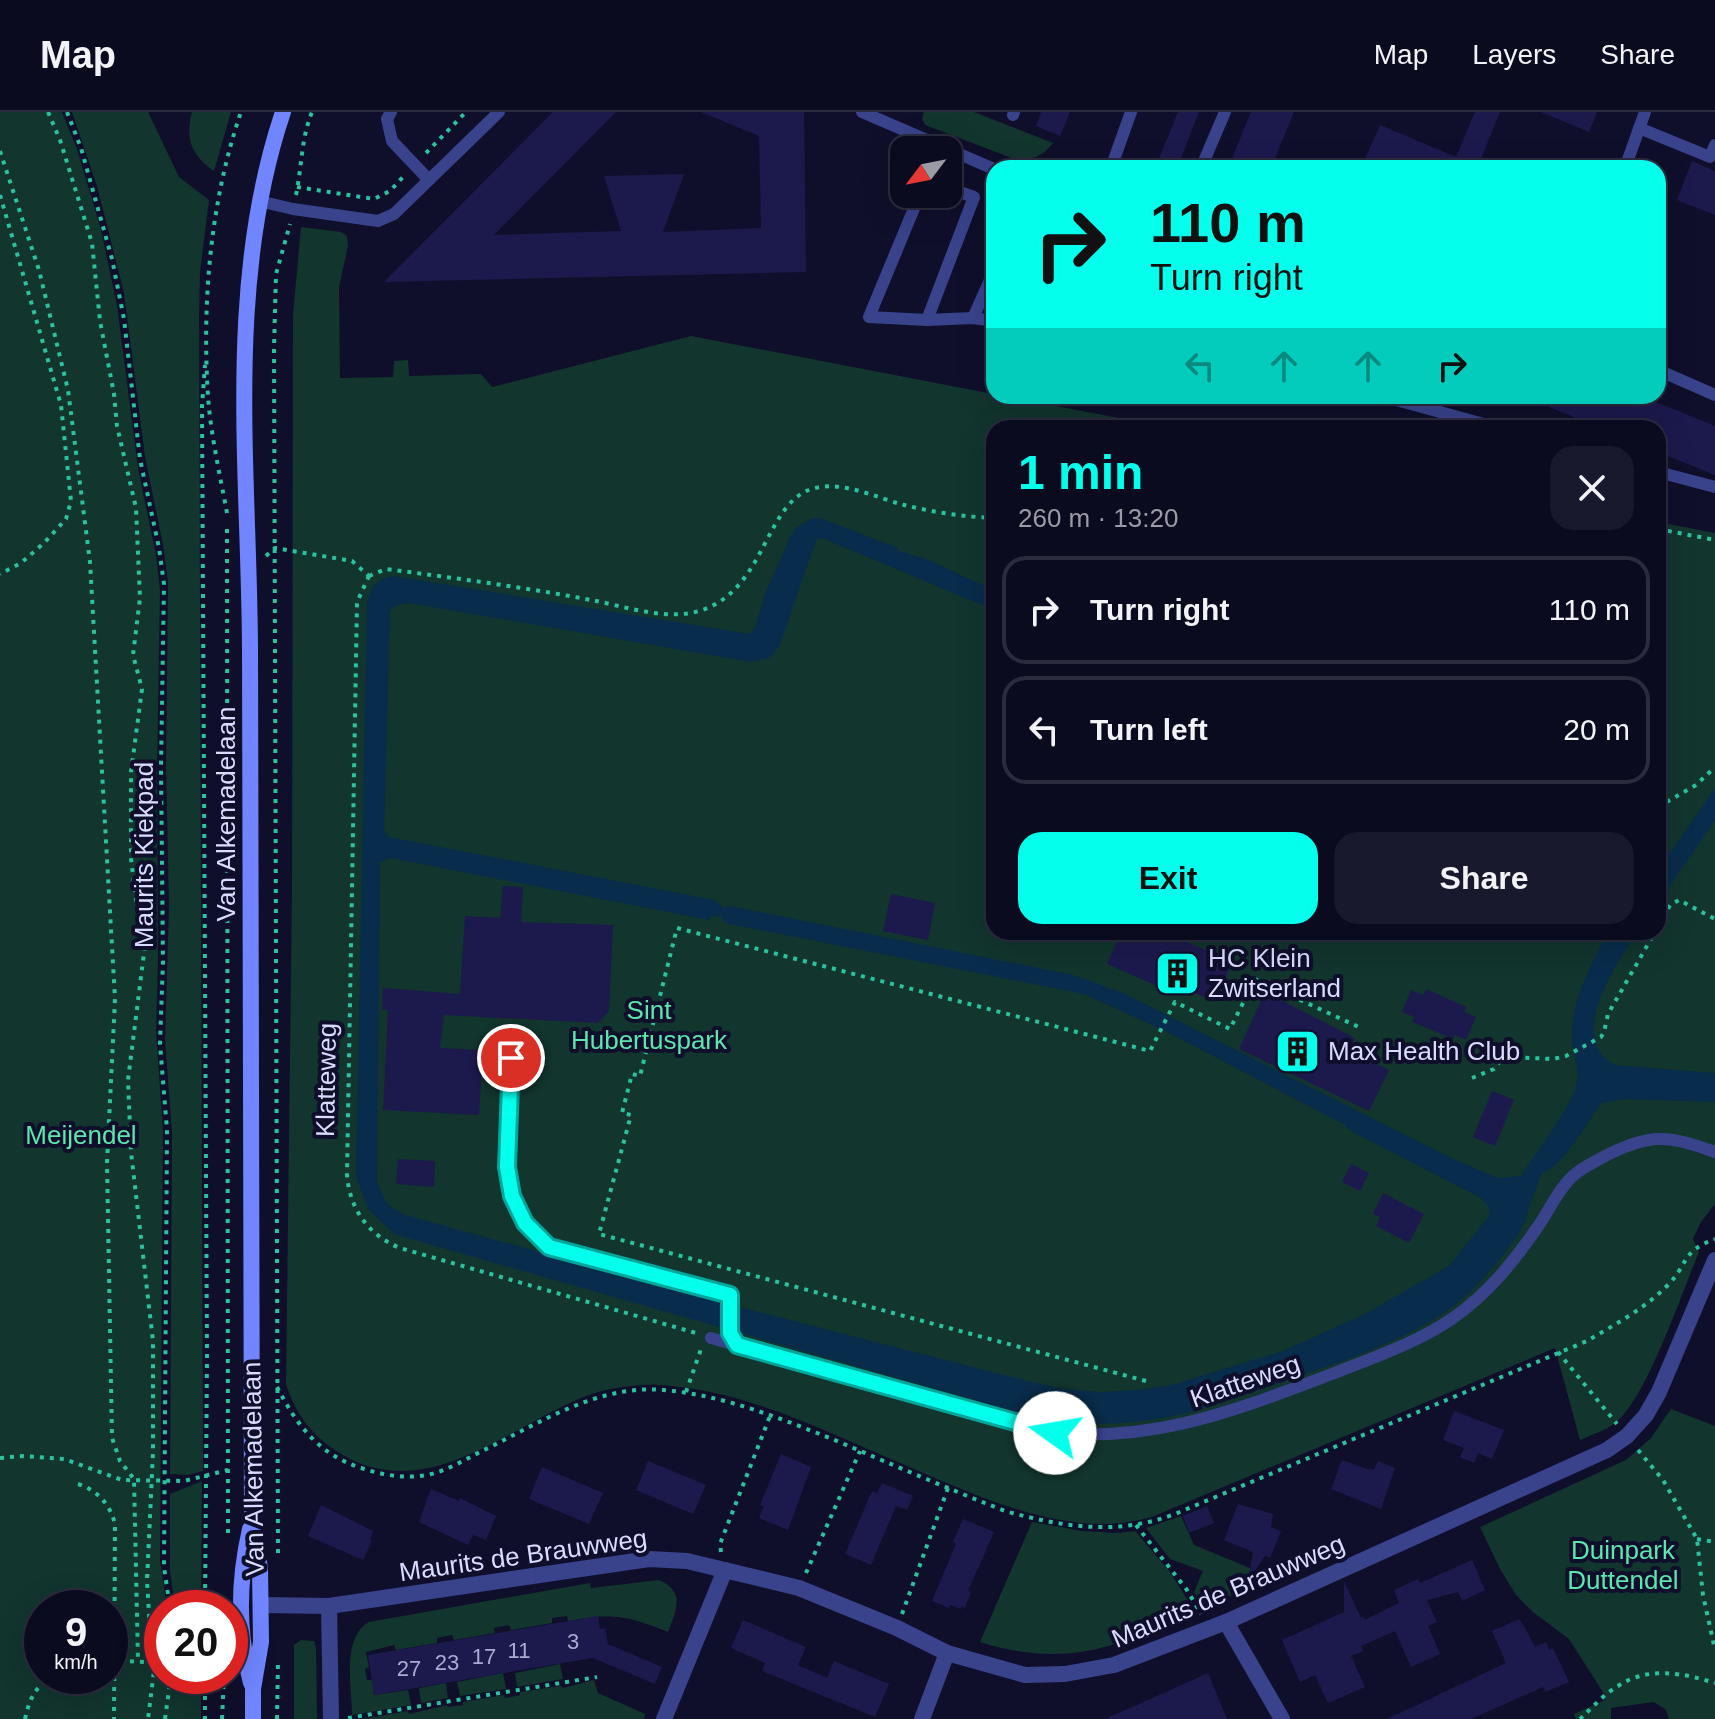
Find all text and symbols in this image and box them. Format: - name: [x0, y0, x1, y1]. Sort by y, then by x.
- text: Map: [40, 34, 116, 76]
- text: Map: [1374, 39, 1428, 70]
- text: Layers: [1472, 39, 1556, 70]
- text: Share: [1600, 39, 1675, 70]
- north arrow: [890, 136, 962, 208]
- map controls: [890, 136, 962, 208]
- text: 110 m: [1150, 191, 1306, 254]
- icon: right: [1018, 192, 1122, 296]
- text: Turn right: [1150, 257, 1303, 298]
- icon: left: [1178, 344, 1222, 388]
- icon: ahead: [1262, 344, 1306, 388]
- icon: ahead: [1346, 344, 1390, 388]
- icon: right: [1430, 344, 1474, 388]
- text: 1 min: [1018, 446, 1143, 499]
- button: close: [1550, 446, 1634, 530]
- text: 260 m · 13:20: [1018, 503, 1178, 533]
- icon: right: [1022, 588, 1066, 632]
- text: Turn right: [1090, 593, 1229, 626]
- text: 110 m: [1549, 593, 1630, 626]
- street label: Van Alkemadelaan: [211, 707, 241, 921]
- icon: left: [1022, 708, 1066, 752]
- text: Turn left: [1090, 713, 1208, 746]
- text: 20 m: [1563, 713, 1630, 746]
- street label: Maurits Kiekpad: [129, 762, 159, 948]
- button: Exit: [1018, 832, 1318, 924]
- button: Share: [1334, 832, 1634, 924]
- place label: HC Klein Zwitserland: [1208, 943, 1341, 1003]
- building icon: HC Klein Zwitserland: [1153, 949, 1201, 997]
- park label: Sint Hubertuspark: [571, 995, 728, 1055]
- street label: Klatteweg: [310, 1023, 342, 1137]
- pin: [477, 1024, 545, 1092]
- building icon: Max Health Club: [1273, 1027, 1321, 1075]
- icon: arrive: [489, 1036, 533, 1080]
- place label: Max Health Club: [1328, 1036, 1520, 1066]
- park label: Meijendel: [25, 1120, 137, 1150]
- street label: Klatteweg: [1186, 1348, 1304, 1414]
- street label: Van Alkemadelaan: [236, 1361, 270, 1577]
- position arrow: [1013, 1391, 1097, 1475]
- street label: Maurits de Brauwweg: [397, 1523, 649, 1587]
- street label: Maurits de Brauwweg: [1107, 1528, 1349, 1654]
- park label: Duinpark Duttendel: [1567, 1535, 1679, 1595]
- speed limit sign: 20: [144, 1590, 248, 1694]
- text: 9: [65, 1610, 87, 1654]
- house number: 3: [567, 1629, 579, 1654]
- house number: 11: [508, 1638, 530, 1663]
- house number: 17: [472, 1644, 496, 1669]
- house number: 23: [435, 1650, 459, 1675]
- text: km/h: [54, 1651, 98, 1673]
- house number: 27: [397, 1656, 421, 1681]

